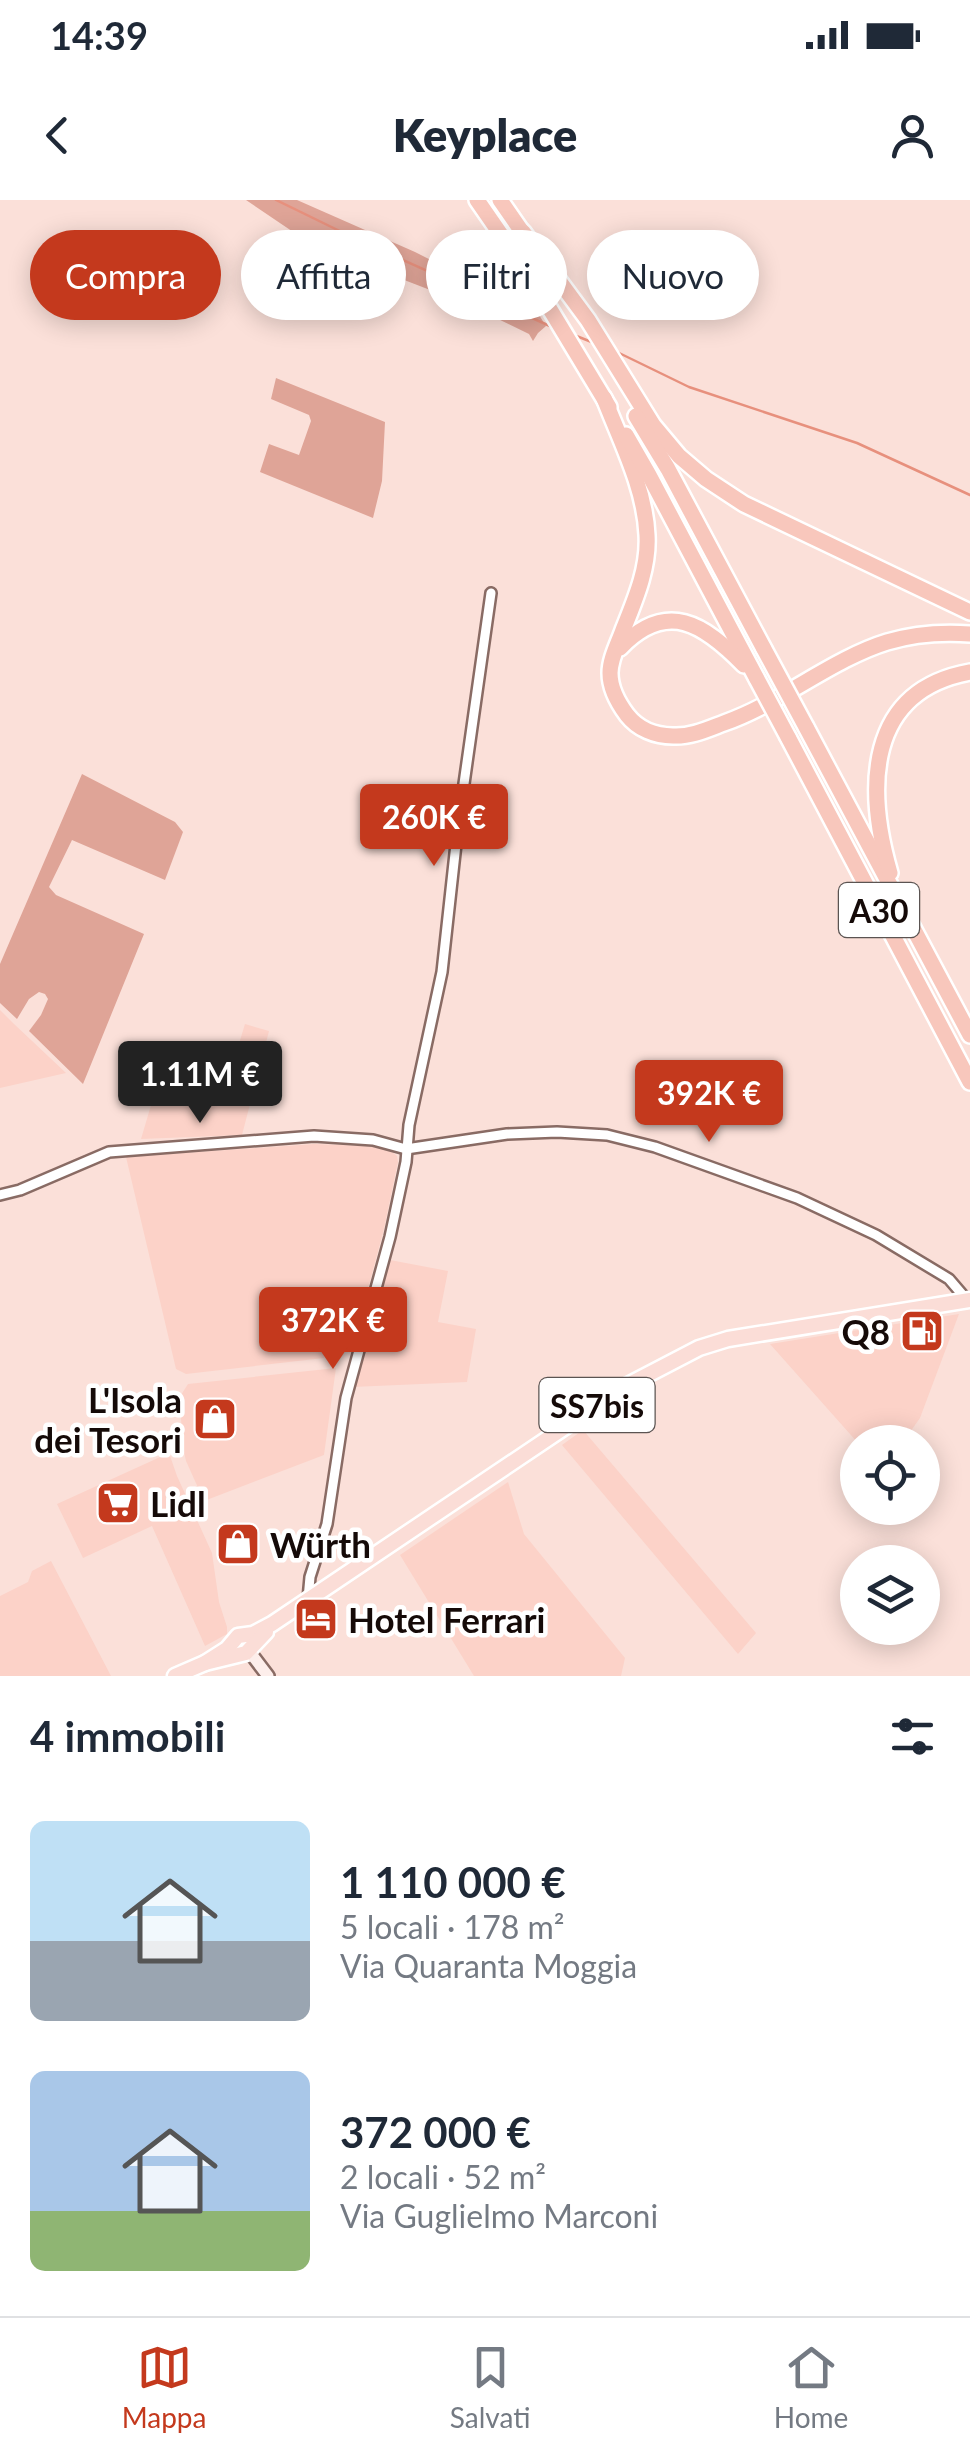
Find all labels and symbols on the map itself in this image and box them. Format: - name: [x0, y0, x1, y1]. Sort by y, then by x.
- pin: 260K €: [353, 784, 515, 869]
- road number: A30: [839, 883, 919, 937]
- pin: 1.11M €: [108, 1041, 292, 1126]
- pin: 392K €: [628, 1060, 790, 1145]
- pin: 372K €: [252, 1287, 414, 1372]
- fuel station icon: Q8: [899, 1308, 945, 1354]
- place label: Q8: [841, 1310, 890, 1352]
- place label: L'Isola dei Tesori: [34, 1378, 182, 1460]
- road number: SS7bis: [540, 1378, 654, 1432]
- shop icon: L'Isola dei Tesori: [192, 1396, 238, 1442]
- supermarket icon: Lidl: [95, 1480, 141, 1526]
- place label: Lidl: [150, 1482, 206, 1524]
- shop icon: Würth: [215, 1521, 261, 1567]
- place label: Würth: [270, 1523, 371, 1565]
- hotel icon: Hotel Ferrari: [293, 1596, 339, 1642]
- place label: Hotel Ferrari: [348, 1598, 545, 1640]

